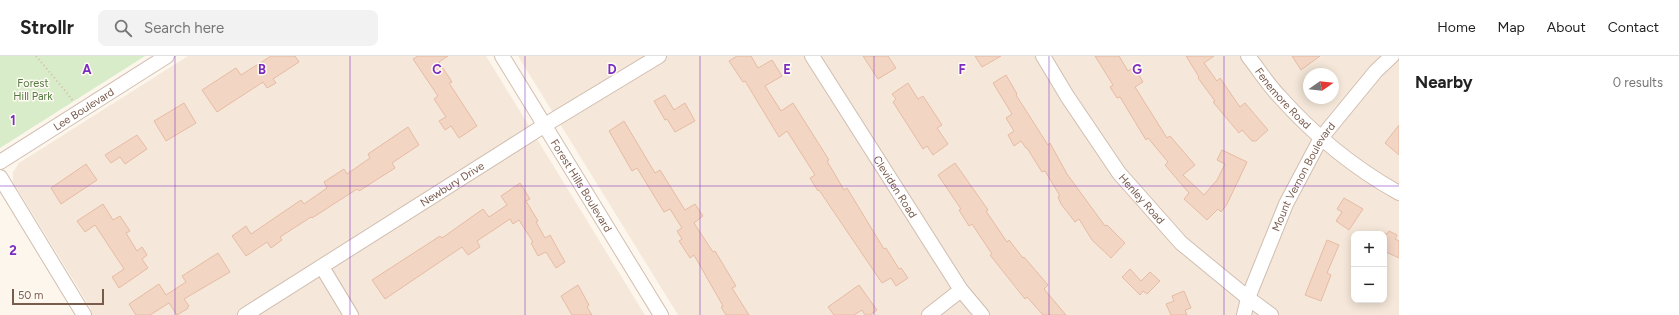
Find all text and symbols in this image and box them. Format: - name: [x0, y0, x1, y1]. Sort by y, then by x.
- search box: [98, 10, 378, 46]
- text: Strollr: [20, 16, 74, 39]
- icon: search: [112, 17, 134, 39]
- text: Search here: [144, 19, 224, 37]
- text: Home: [1437, 19, 1476, 36]
- text: Map: [1498, 19, 1525, 36]
- text: About: [1547, 19, 1586, 36]
- text: Contact: [1608, 19, 1659, 36]
- text: A: [82, 62, 92, 77]
- text: B: [258, 62, 266, 77]
- text: C: [432, 62, 442, 77]
- text: D: [607, 62, 617, 77]
- text: E: [783, 62, 791, 77]
- text: F: [958, 62, 966, 77]
- text: G: [1132, 62, 1142, 77]
- street label: Fenemore Road: [1252, 65, 1314, 132]
- north arrow: [1303, 68, 1339, 104]
- text: Nearby: [1415, 72, 1473, 92]
- text: 0 results: [1613, 75, 1663, 90]
- park label: Forest Hill Park: [13, 77, 53, 103]
- street label: Lee Boulevard: [51, 85, 116, 133]
- text: 1: [10, 113, 16, 128]
- street label: Mount Vernon Boulevard: [1269, 120, 1338, 233]
- street label: Forest Hills Boulevard: [548, 137, 615, 234]
- street label: Cleviden Road: [871, 153, 920, 220]
- street label: Newbury Drive: [418, 159, 486, 209]
- street label: Henley Road: [1116, 171, 1167, 227]
- map controls: [1351, 231, 1387, 303]
- button: +: [1351, 231, 1387, 267]
- text: 2: [9, 243, 17, 258]
- button: −: [1351, 267, 1387, 303]
- scale bar: [12, 287, 104, 306]
- text: 50 m: [18, 289, 43, 302]

